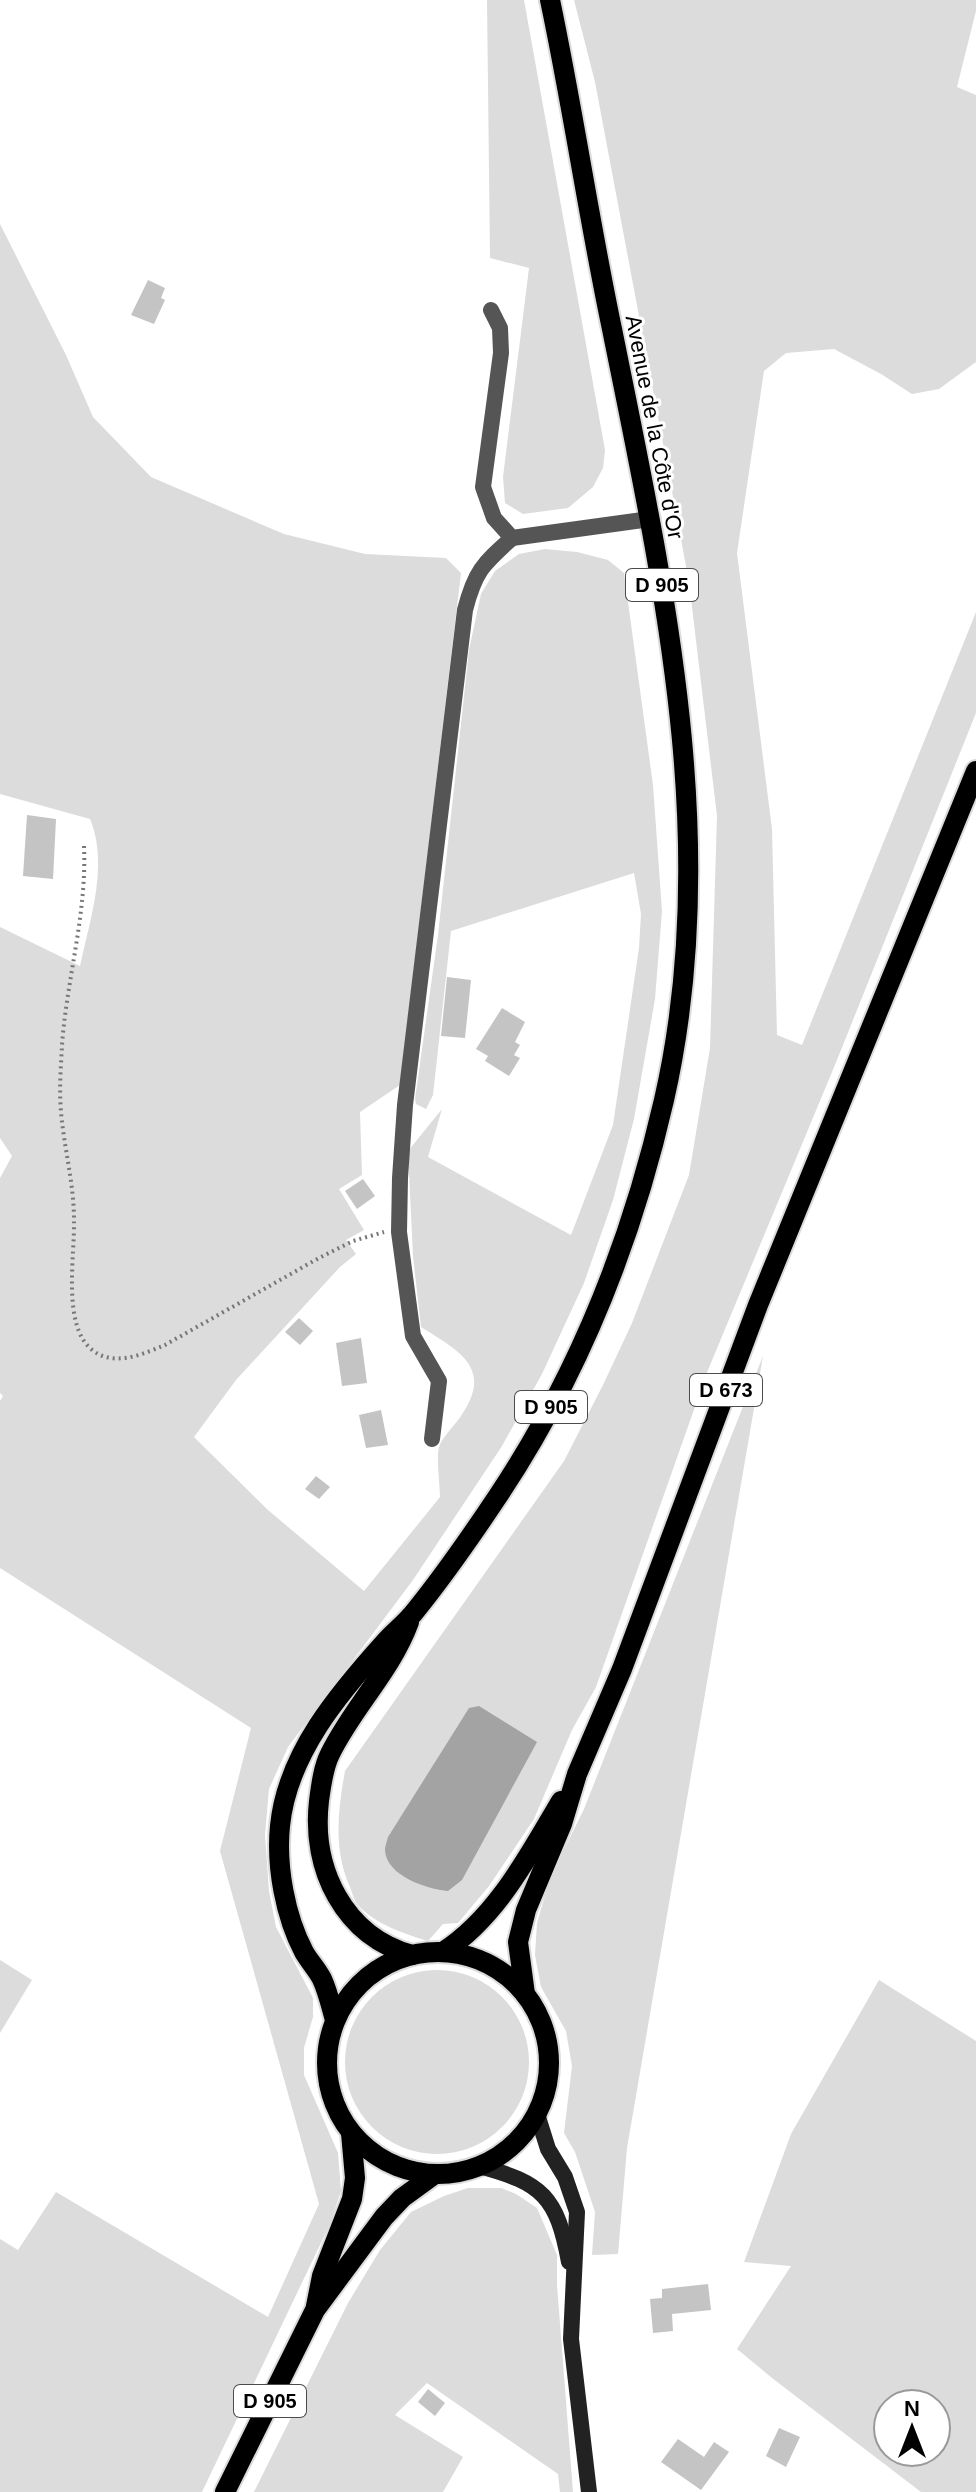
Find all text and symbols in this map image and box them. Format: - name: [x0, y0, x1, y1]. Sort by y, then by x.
- street label: Avenue de la Côte d'Or: [621, 313, 688, 541]
- road number: D 905: [626, 569, 698, 601]
- road number: D 673: [690, 1374, 762, 1406]
- road number: D 905: [515, 1391, 587, 1423]
- road number: D 905: [234, 2385, 306, 2417]
- north arrow: [872, 2388, 952, 2468]
- text: N: [904, 2396, 920, 2421]

